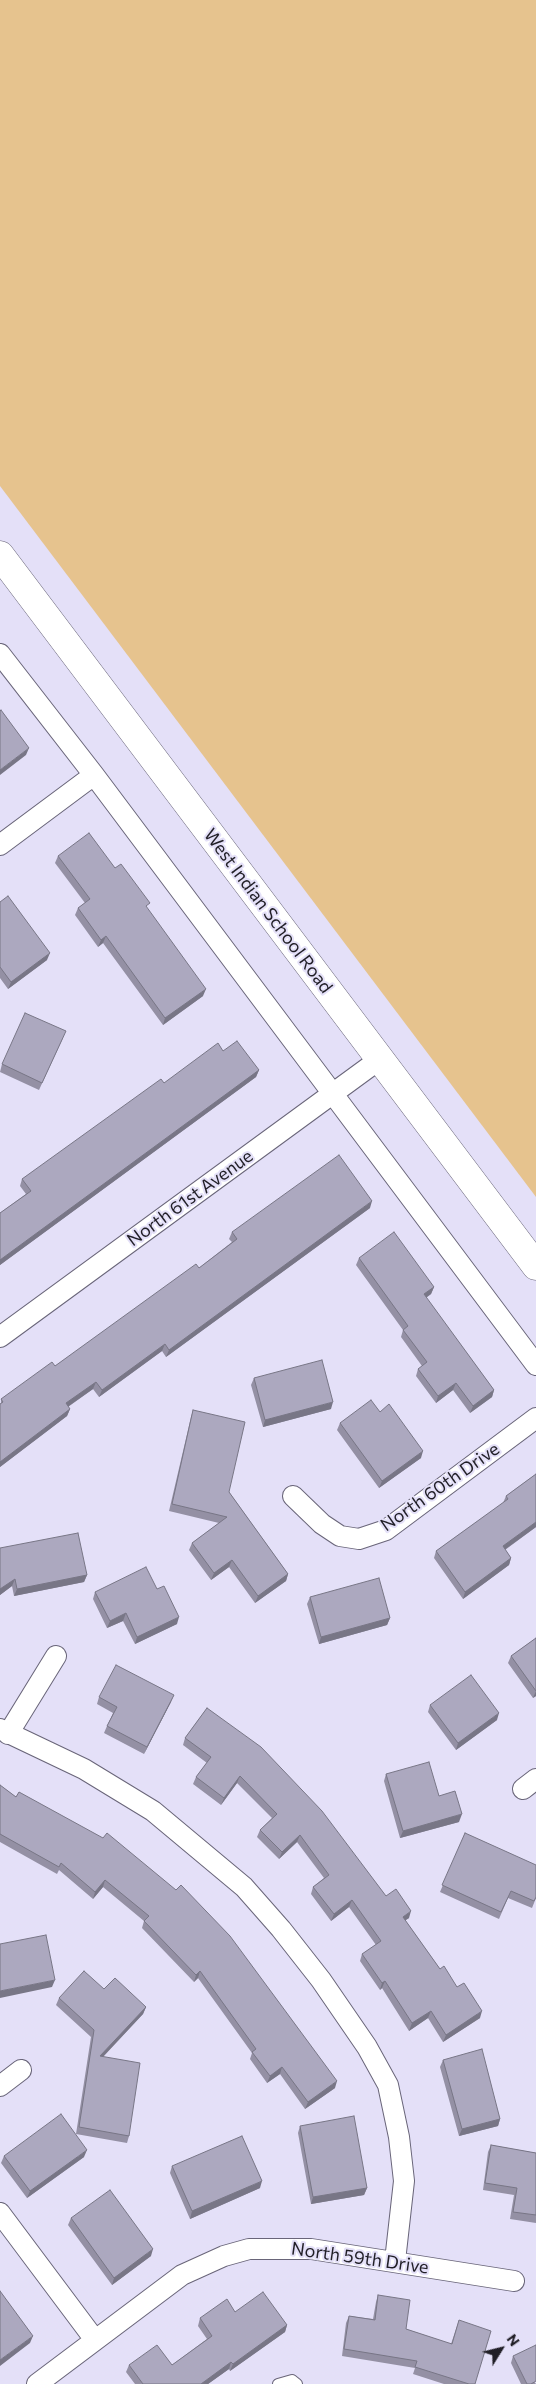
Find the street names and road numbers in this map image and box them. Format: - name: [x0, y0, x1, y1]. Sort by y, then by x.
- street label: West Indian School Road: [199, 824, 337, 998]
- street label: North 61st Avenue: [123, 1145, 257, 1251]
- street label: North 60th Drive: [376, 1438, 504, 1536]
- street label: North 59th Drive: [290, 2238, 430, 2278]

